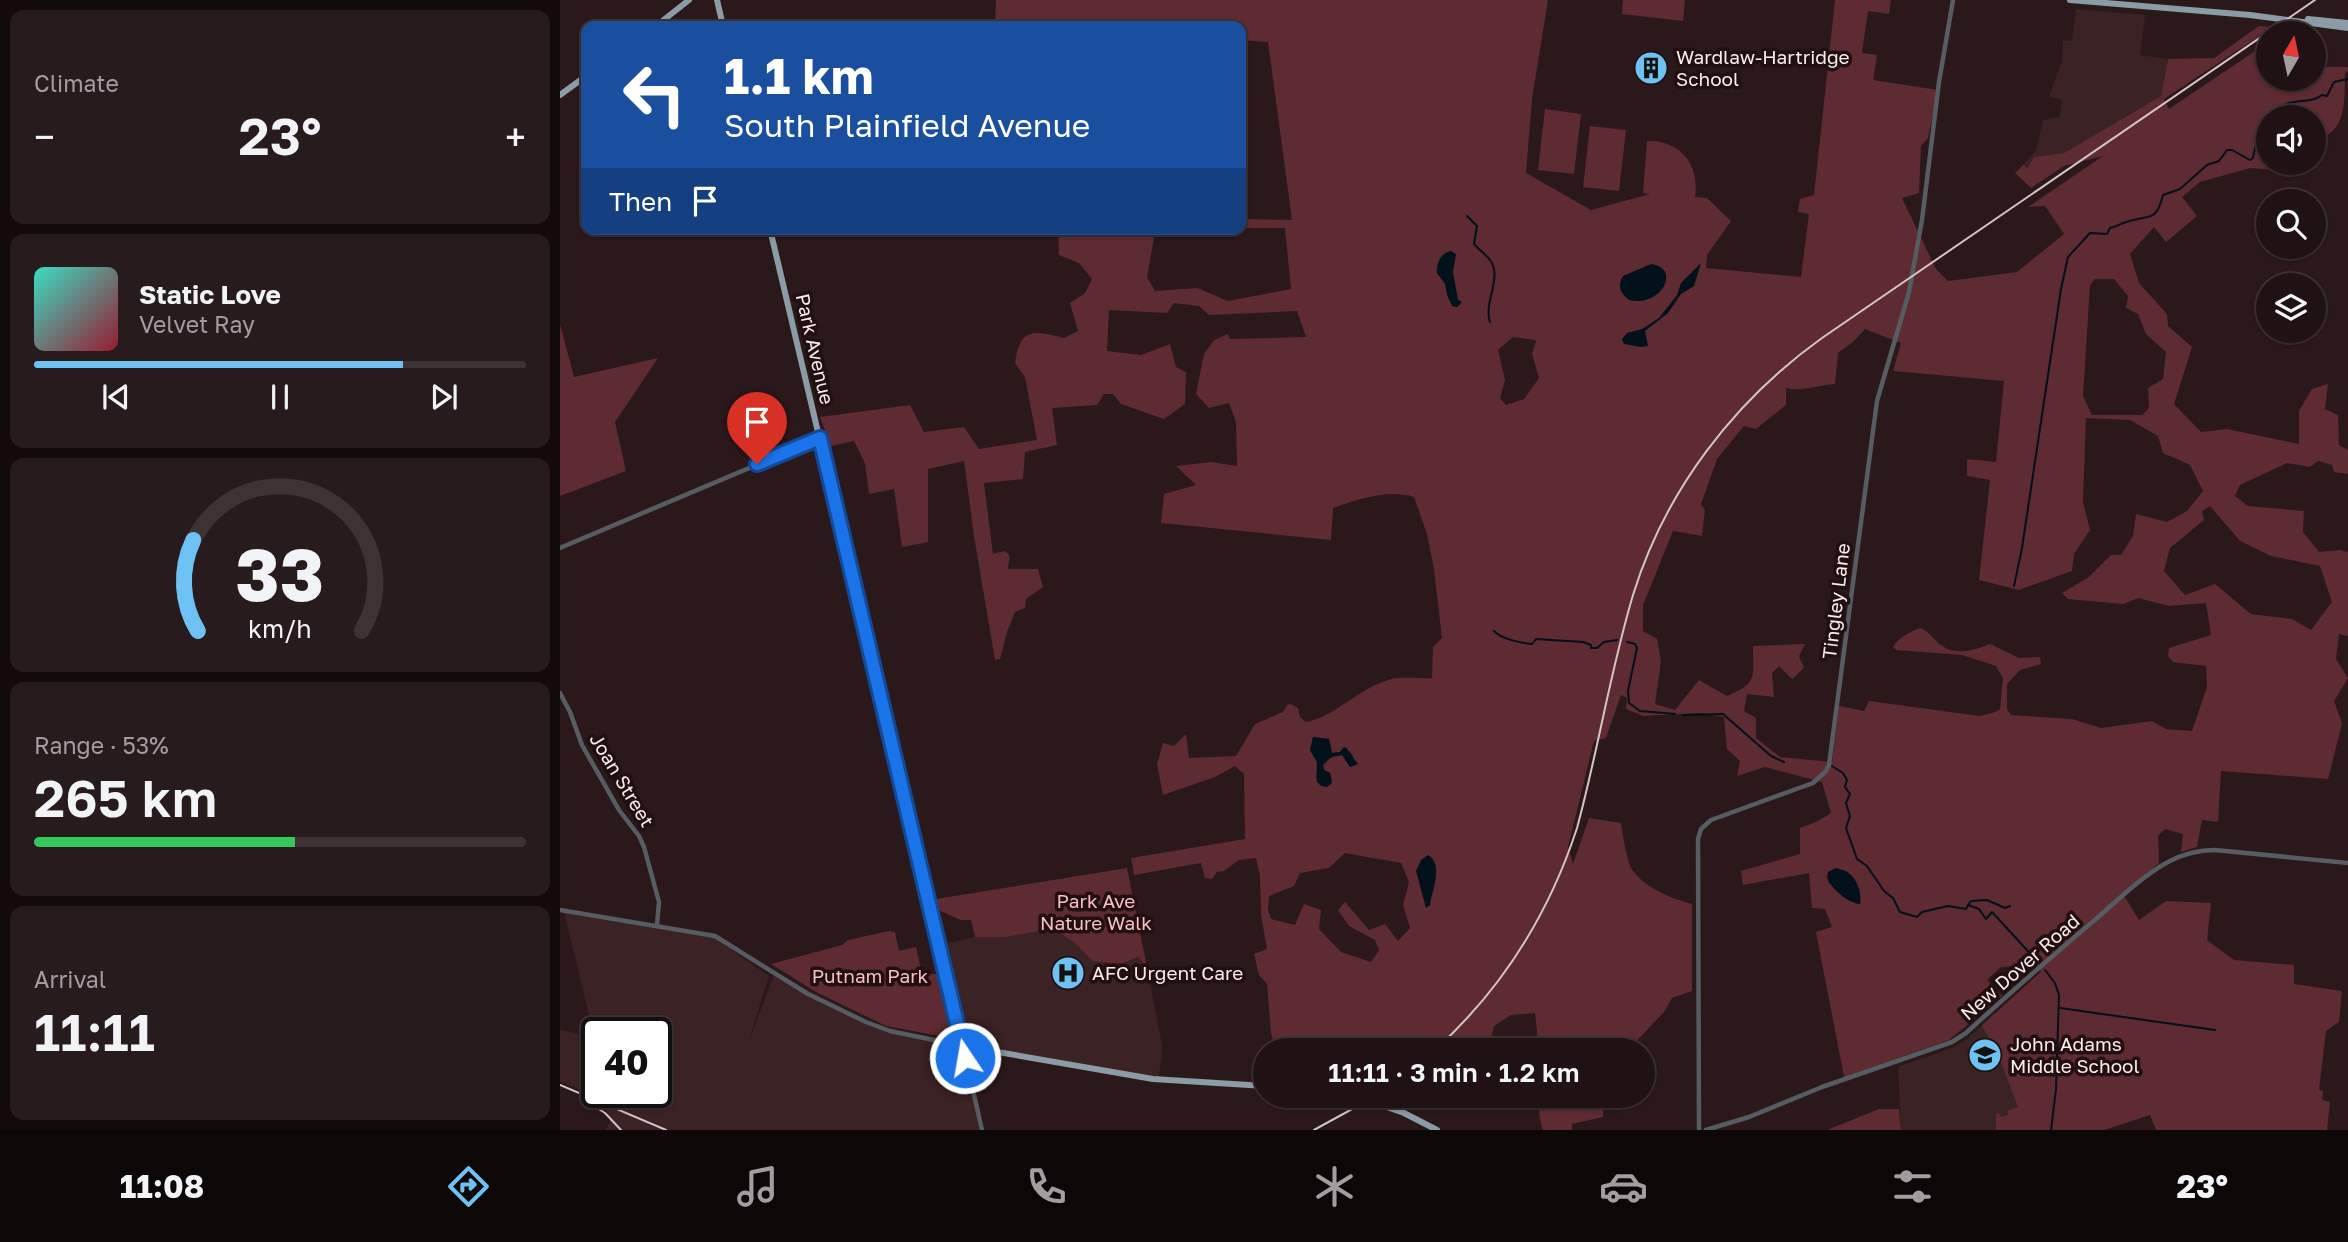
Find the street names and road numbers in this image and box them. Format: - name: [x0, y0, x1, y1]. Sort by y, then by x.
- street label: Park Avenue: [792, 291, 839, 407]
- street label: Tingley Lane: [1817, 542, 1854, 660]
- street label: Joan Street: [585, 729, 659, 831]
- street label: New Dover Road: [1956, 909, 2084, 1024]

